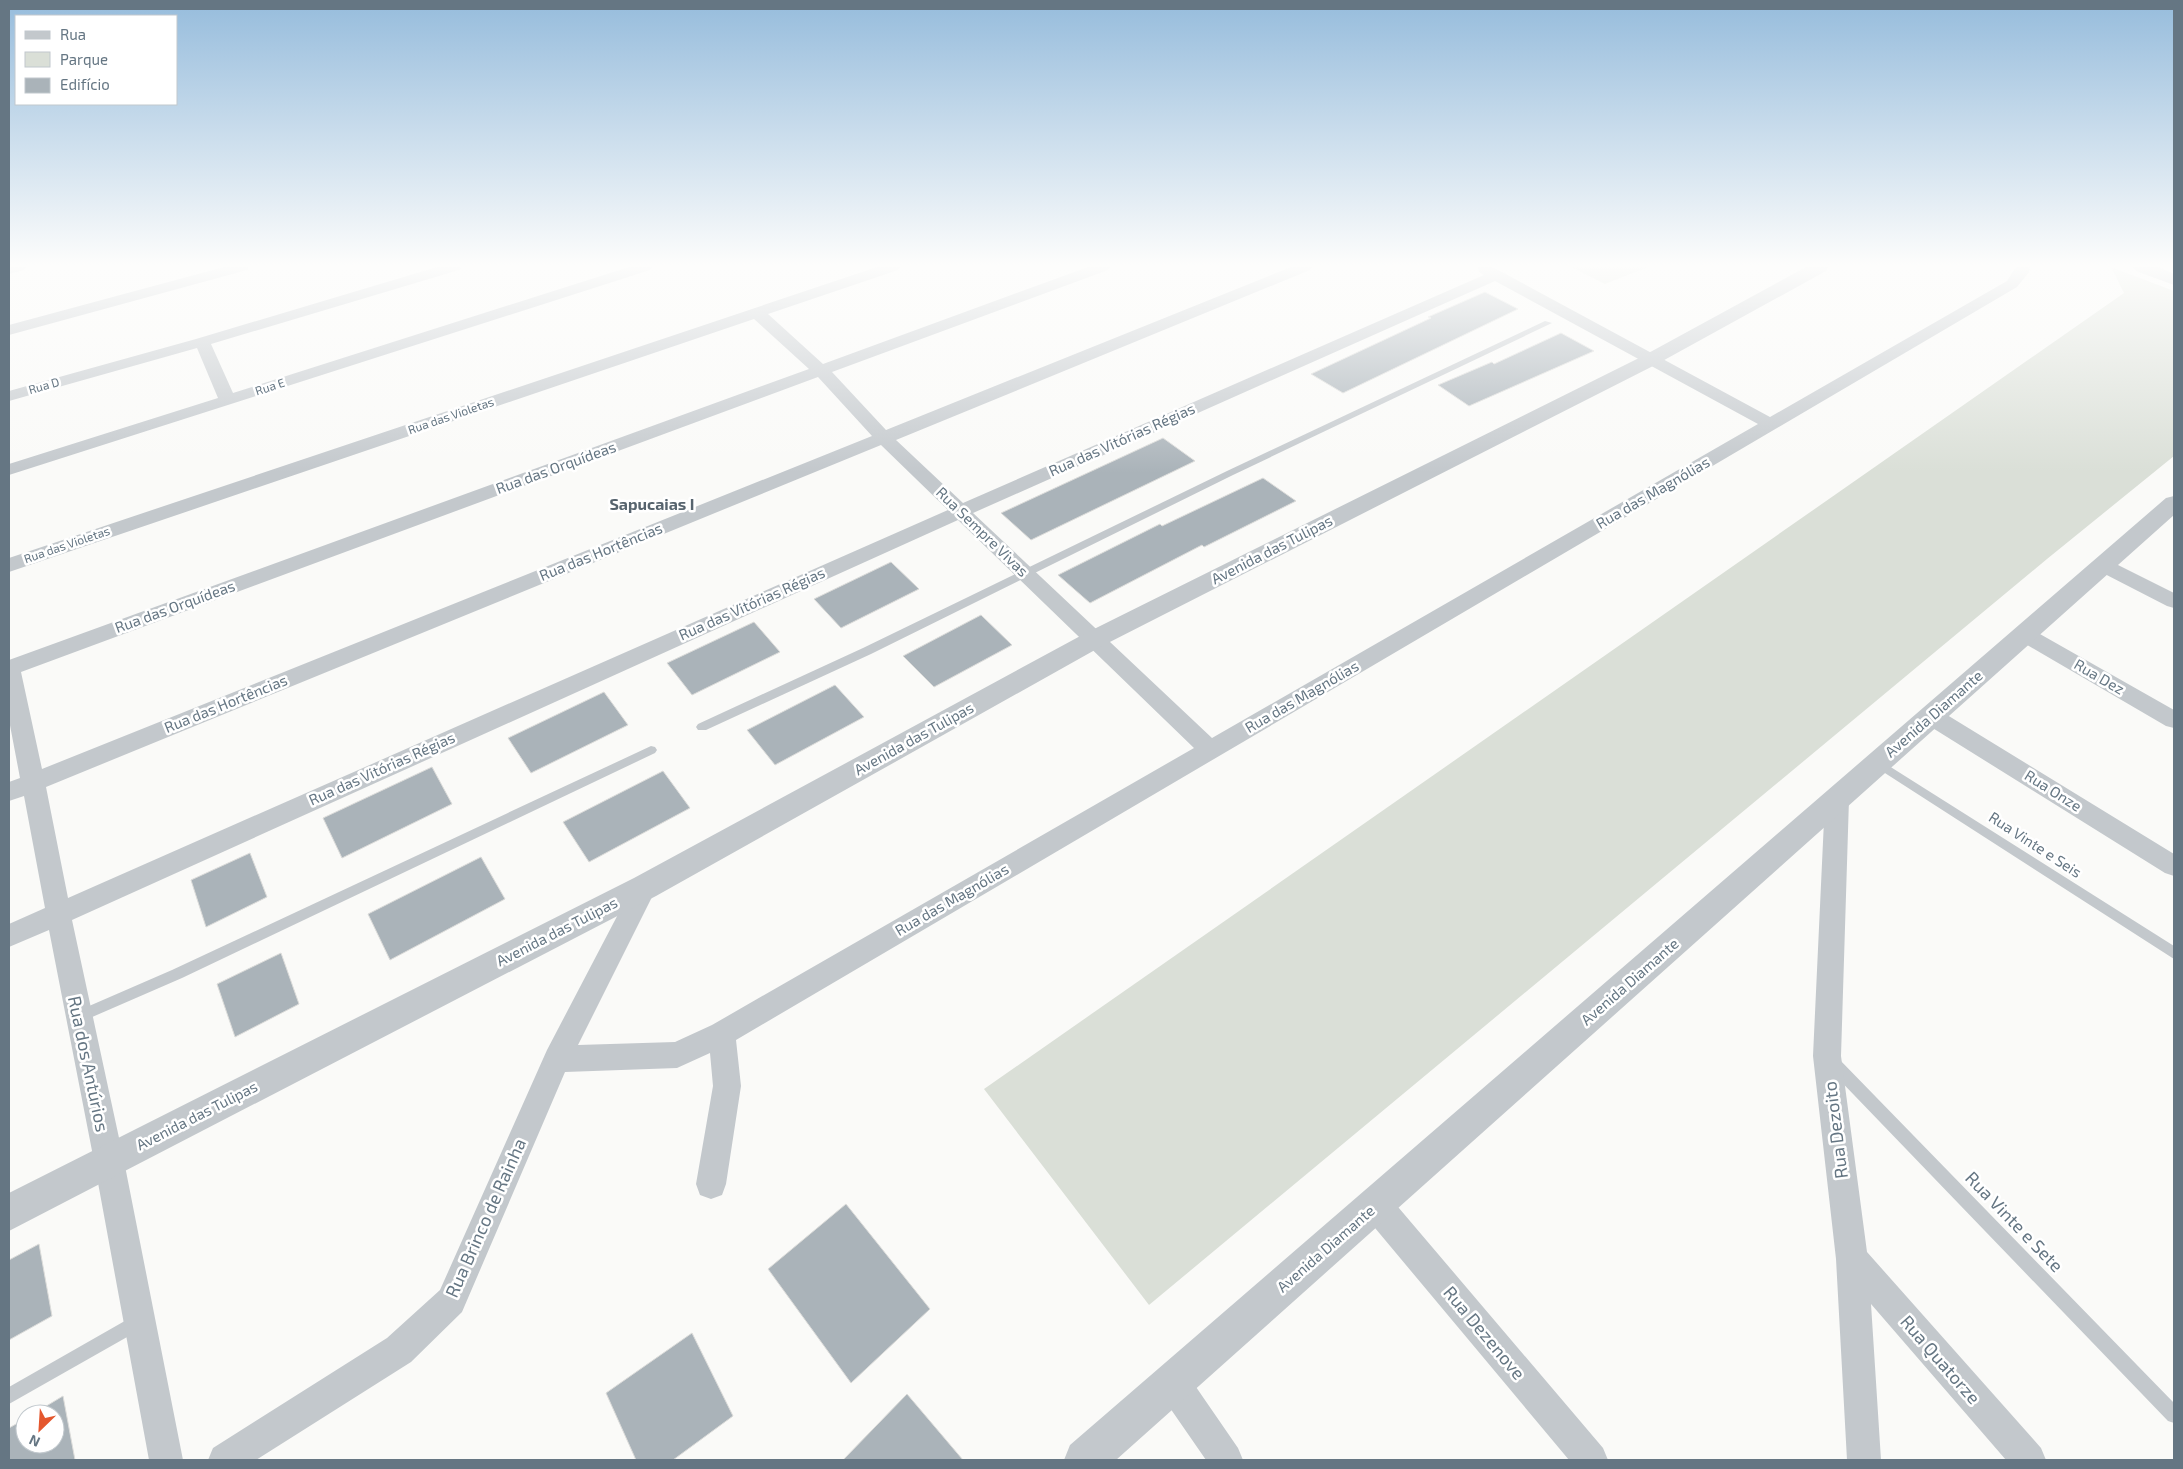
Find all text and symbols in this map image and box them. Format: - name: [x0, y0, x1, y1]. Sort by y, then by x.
- legend: [15, 15, 178, 105]
- text: Rua: [60, 25, 86, 43]
- text: Parque: [60, 50, 108, 68]
- text: Edifício: [60, 75, 110, 93]
- street label: Rua D: [27, 374, 61, 396]
- street label: Rua E: [253, 375, 286, 397]
- street label: Rua das Violetas: [406, 394, 495, 436]
- street label: Rua das Vitórias Régias: [1046, 399, 1197, 479]
- street label: Rua das Orquídeas: [493, 437, 618, 497]
- street label: Rua das Magnólias: [1592, 452, 1713, 532]
- street label: Rua Sempre Vivas: [933, 483, 1033, 580]
- district label: Sapucaias I: [609, 494, 695, 513]
- street label: Avenida das Tulipas: [1208, 511, 1335, 587]
- street label: Rua das Hortências: [536, 518, 665, 584]
- street label: Rua das Violetas: [22, 523, 111, 565]
- street label: Rua das Vitórias Régias: [676, 563, 827, 643]
- street label: Rua das Orquídeas: [112, 576, 237, 636]
- street label: Rua Dez: [2071, 655, 2128, 698]
- street label: Rua das Magnólias: [1241, 656, 1362, 736]
- street label: Avenida Diamante: [1881, 666, 1986, 760]
- street label: Rua das Hortências: [161, 670, 290, 736]
- street label: Avenida das Tulipas: [851, 698, 976, 778]
- street label: Rua das Vitórias Régias: [306, 728, 457, 808]
- street label: Rua Onze: [2022, 766, 2085, 815]
- street label: Rua Vinte e Seis: [1986, 807, 2085, 881]
- street label: Rua das Magnólias: [891, 859, 1012, 939]
- street label: Avenida das Tulipas: [493, 893, 620, 969]
- street label: Avenida Diamante: [1577, 934, 1682, 1028]
- street label: Rua dos Antúrios: [64, 994, 114, 1134]
- street label: Avenida das Tulipas: [133, 1077, 260, 1153]
- street label: Rua Dezoito: [1818, 1080, 1852, 1180]
- street label: Rua Brinco de Rainha: [440, 1135, 530, 1301]
- street label: Rua Vinte e Sete: [1961, 1166, 2068, 1276]
- street label: Avenida Diamante: [1273, 1201, 1378, 1295]
- street label: Rua Dezenove: [1439, 1281, 1530, 1384]
- street label: Rua Quatorze: [1896, 1310, 1985, 1408]
- north arrow: [15, 1404, 65, 1454]
- text: N: [26, 1431, 42, 1451]

